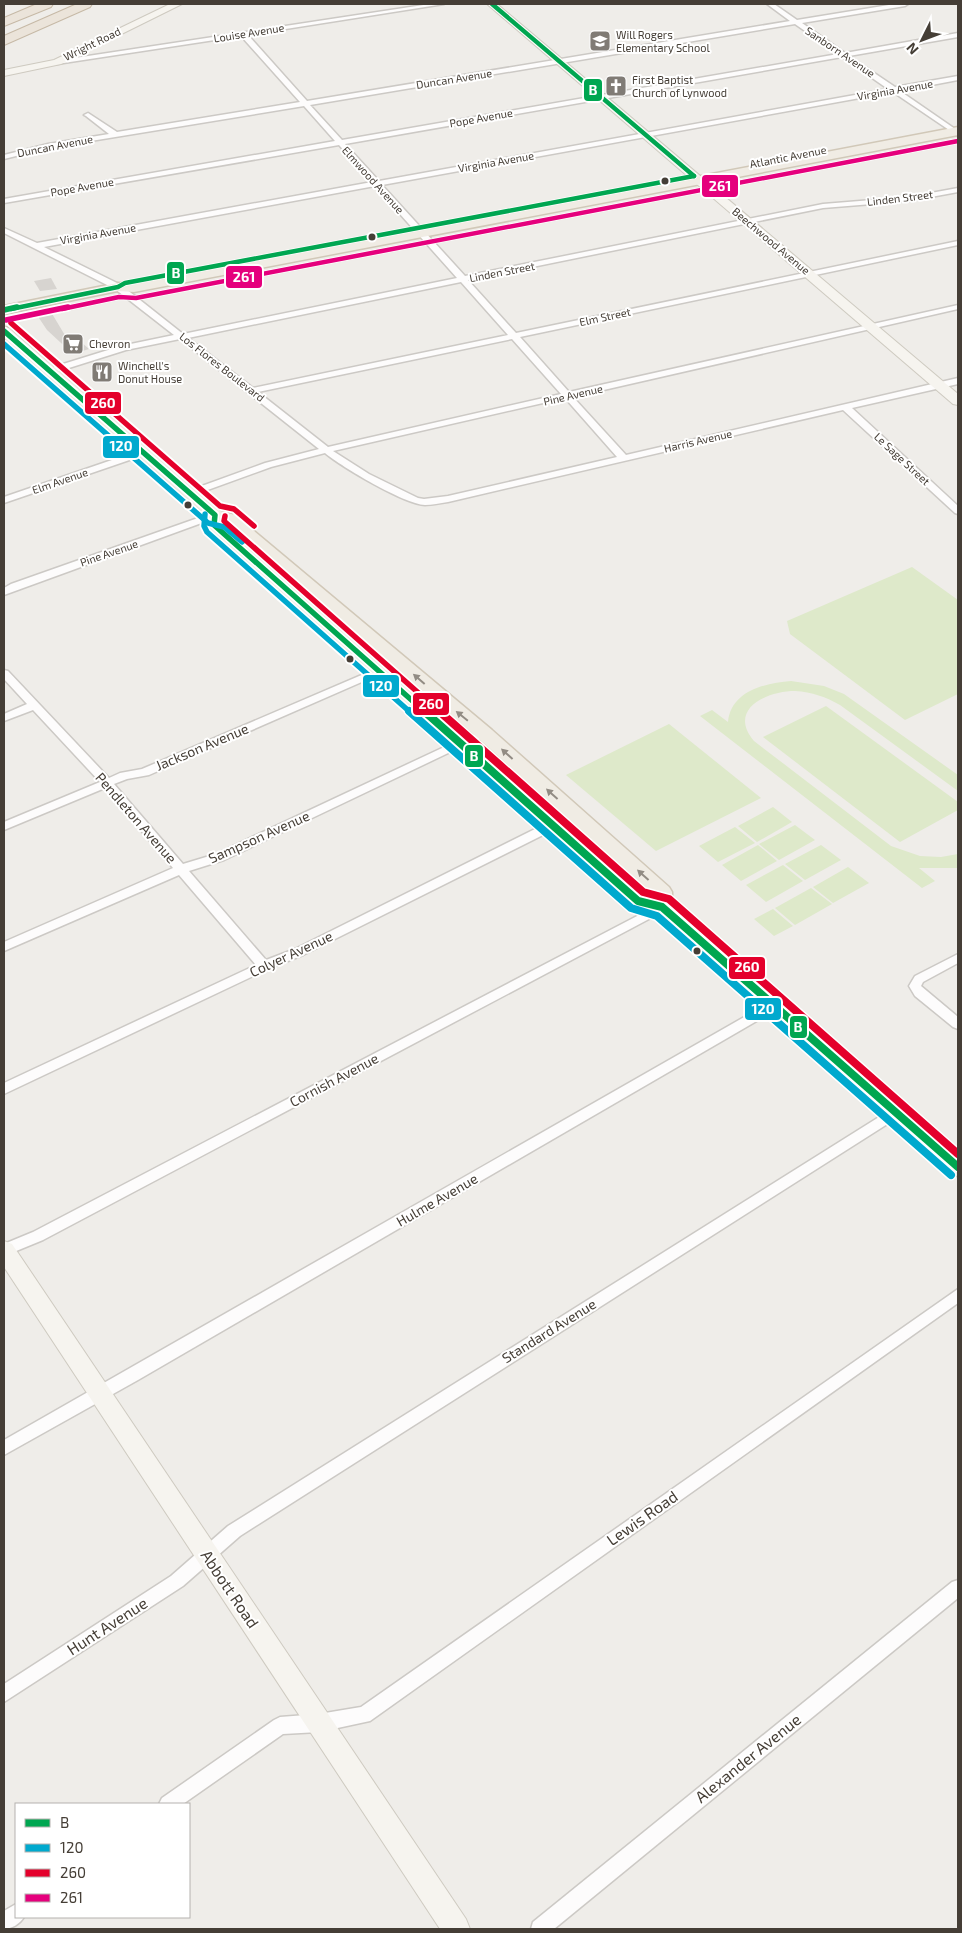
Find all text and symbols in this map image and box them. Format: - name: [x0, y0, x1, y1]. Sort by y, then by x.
- north arrow: [897, 15, 947, 65]
- street label: Louise Avenue: [213, 20, 285, 45]
- street label: Wright Road: [61, 24, 122, 63]
- street label: Sanborn Avenue: [803, 24, 878, 80]
- place label: Will Rogers Elementary School: [616, 28, 710, 54]
- school or university icon: Will Rogers Elementary School: [588, 29, 612, 53]
- text: N: [902, 40, 922, 58]
- street label: Duncan Avenue: [415, 66, 493, 91]
- place label: First Baptist Church of Lynwood: [632, 73, 727, 99]
- church icon: First Baptist Church of Lynwood: [604, 74, 628, 98]
- street label: Virginia Avenue: [856, 76, 934, 103]
- line badge: B: [583, 78, 603, 102]
- text: B: [589, 81, 598, 98]
- street label: Pope Avenue: [448, 106, 514, 129]
- street label: Duncan Avenue: [16, 132, 94, 159]
- street label: Elmwood Avenue: [340, 143, 407, 216]
- street label: Atlantic Avenue: [748, 143, 827, 170]
- street label: Virginia Avenue: [457, 148, 535, 175]
- line badge: 261: [701, 174, 739, 198]
- street label: Pope Avenue: [49, 175, 115, 198]
- unlabelled marker: [660, 176, 670, 186]
- text: 261: [709, 177, 731, 194]
- street label: Linden Street: [866, 187, 934, 208]
- street label: Beechwood Avenue: [730, 204, 813, 277]
- street label: Virginia Avenue: [59, 220, 137, 247]
- unlabelled marker: [367, 232, 377, 242]
- street label: Linden Street: [468, 259, 536, 284]
- line badge: B: [166, 261, 185, 285]
- text: B: [172, 264, 181, 281]
- line badge: 261: [225, 265, 263, 289]
- text: 261: [233, 268, 255, 285]
- street label: Elm Street: [578, 305, 632, 328]
- street label: Los Flores Boulevard: [177, 329, 267, 404]
- supermarket icon: Chevron: [61, 332, 85, 356]
- place label: Chevron: [89, 337, 130, 350]
- place label: Winchell's Donut House: [118, 359, 182, 385]
- restaurant icon: Winchell's Donut House: [90, 360, 114, 384]
- street label: Pine Avenue: [542, 381, 604, 408]
- line badge: 260: [84, 391, 122, 415]
- text: 260: [90, 394, 116, 411]
- street label: Harris Avenue: [663, 426, 733, 455]
- street label: Le Sage Street: [872, 430, 933, 488]
- line badge: 120: [102, 435, 140, 459]
- text: 120: [109, 437, 133, 454]
- street label: Elm Avenue: [30, 465, 90, 496]
- unlabelled marker: [183, 500, 193, 510]
- street label: Pine Avenue: [78, 536, 140, 569]
- unlabelled marker: [345, 654, 355, 664]
- line badge: 120: [362, 674, 400, 698]
- one-way arrow: [413, 674, 426, 685]
- text: 120: [369, 677, 393, 694]
- line badge: 260: [412, 692, 450, 716]
- text: 260: [418, 695, 444, 712]
- one-way arrow: [456, 710, 469, 721]
- street label: Jackson Avenue: [153, 719, 251, 774]
- line badge: B: [464, 744, 484, 768]
- text: B: [470, 747, 479, 764]
- one-way arrow: [501, 748, 513, 760]
- street label: Pendleton Avenue: [92, 769, 180, 867]
- one-way arrow: [546, 789, 558, 800]
- street label: Sampson Avenue: [206, 807, 312, 866]
- one-way arrow: [637, 869, 649, 881]
- street label: Colyer Avenue: [247, 927, 335, 980]
- unlabelled marker: [692, 946, 702, 956]
- line badge: 260: [728, 956, 766, 980]
- text: 260: [734, 958, 760, 975]
- line badge: 120: [744, 997, 782, 1021]
- text: 120: [751, 1000, 775, 1017]
- line badge: B: [789, 1015, 808, 1039]
- text: B: [794, 1018, 803, 1035]
- street label: Cornish Avenue: [286, 1049, 381, 1110]
- street label: Hulme Avenue: [393, 1169, 480, 1230]
- street label: Standard Avenue: [499, 1295, 599, 1366]
- street label: Lewis Road: [602, 1486, 681, 1549]
- street label: Abbott Road: [197, 1546, 263, 1631]
- street label: Hunt Avenue: [63, 1593, 150, 1659]
- street label: Alexander Avenue: [691, 1709, 804, 1806]
- legend: [15, 1803, 190, 1918]
- text: B: [60, 1813, 69, 1831]
- text: 120: [60, 1838, 83, 1856]
- text: 260: [60, 1863, 86, 1881]
- text: 261: [60, 1888, 83, 1906]

